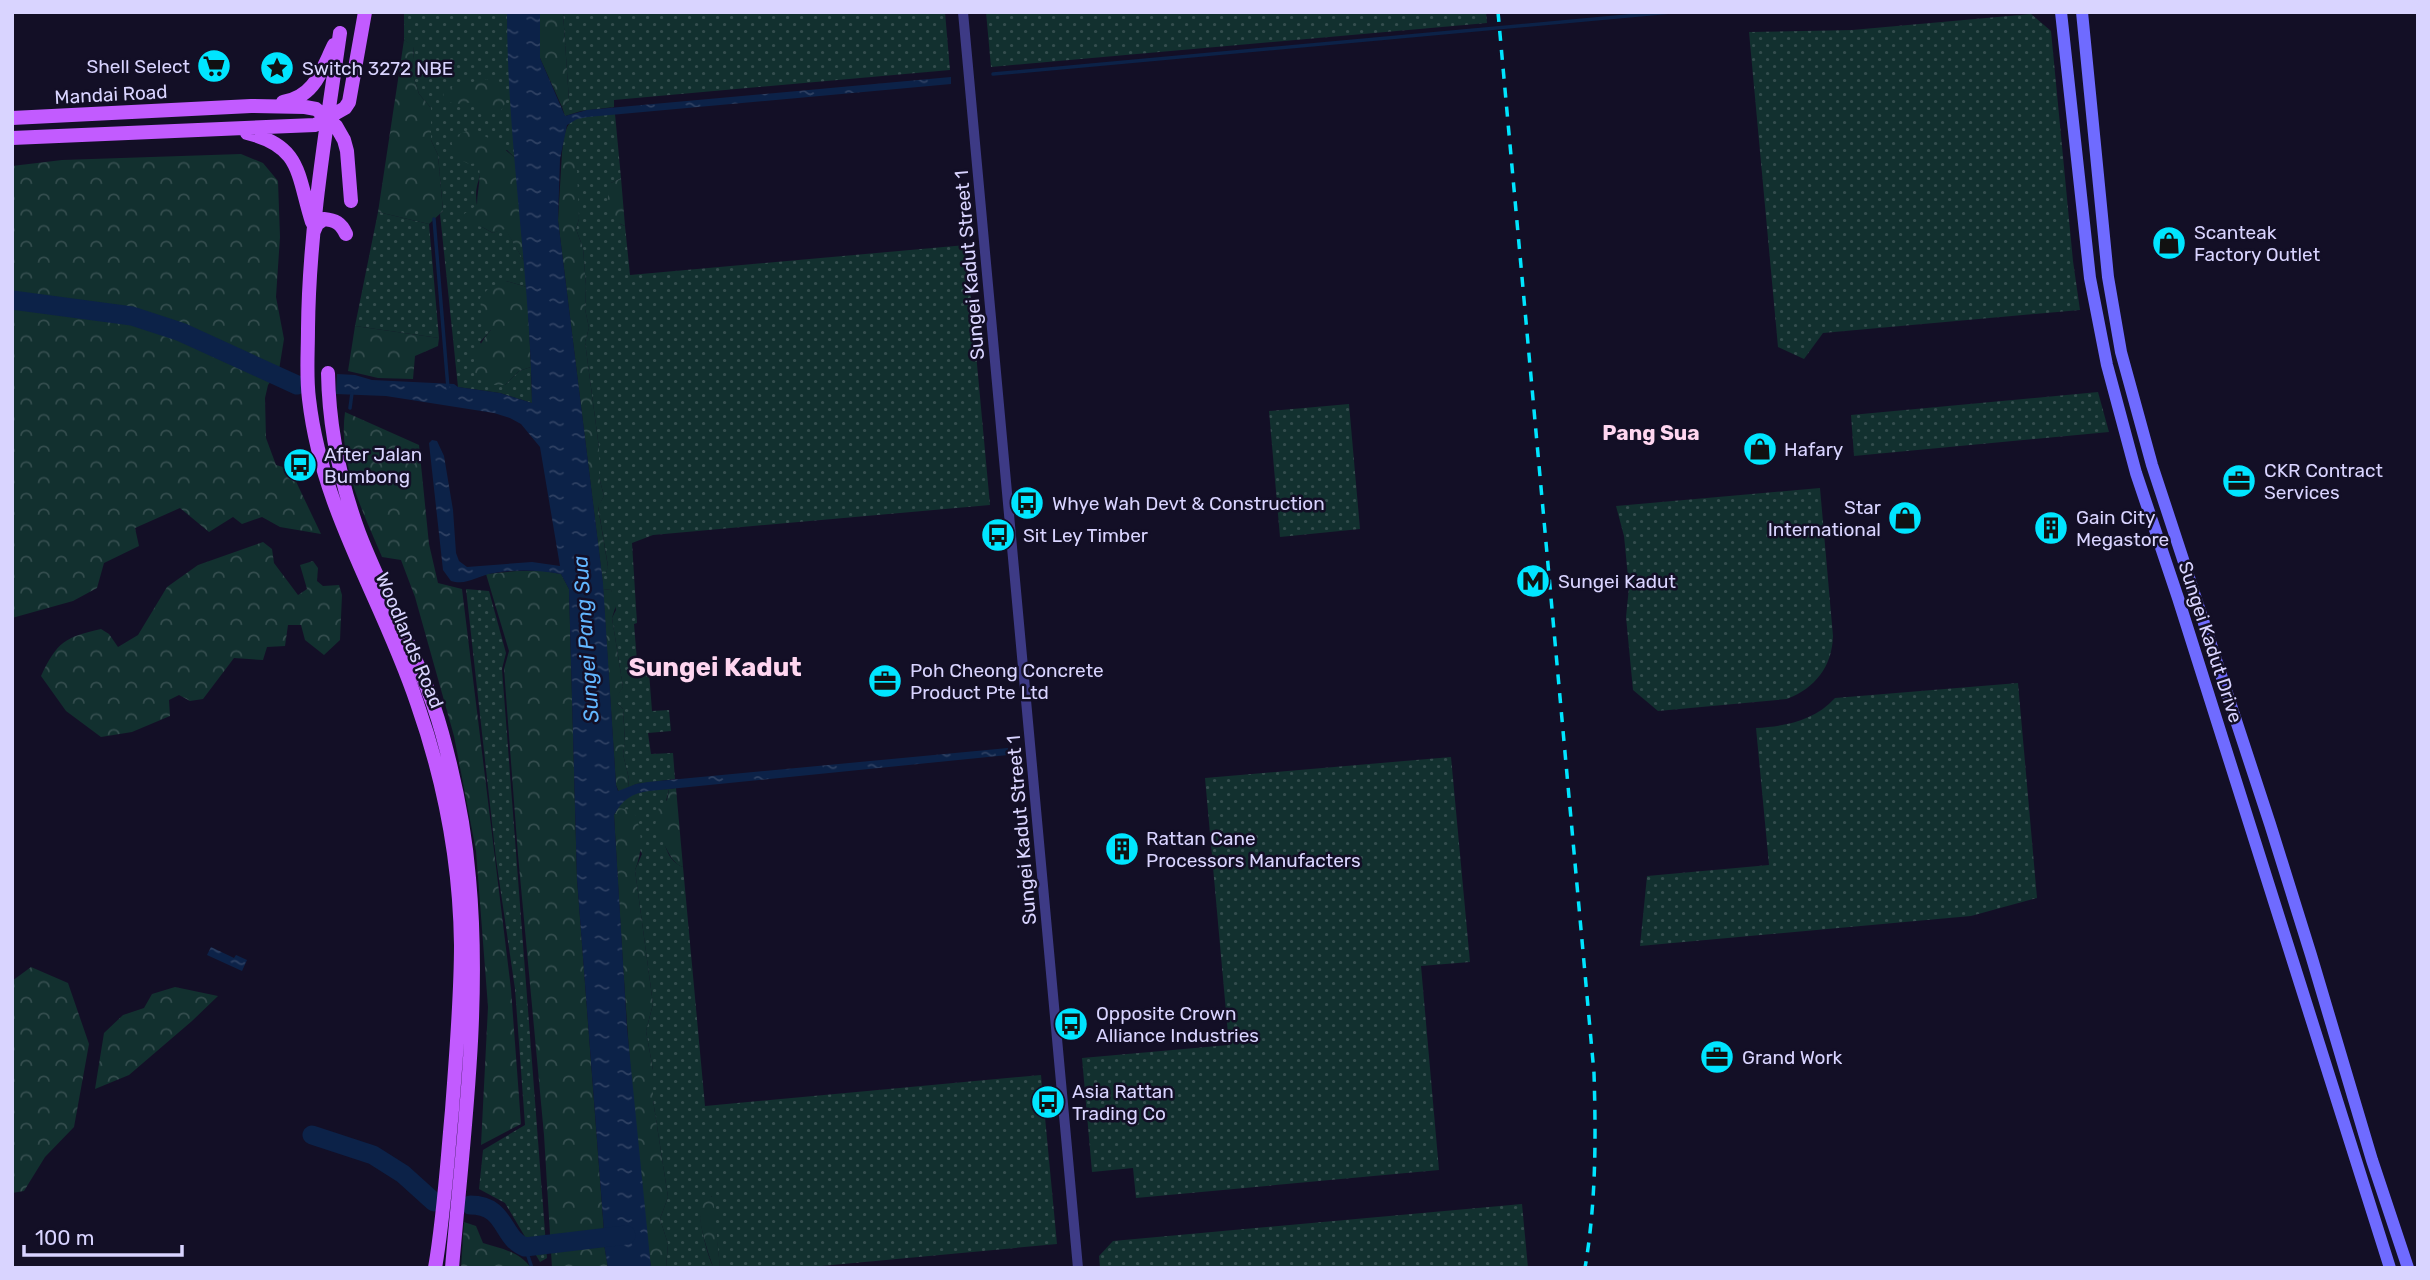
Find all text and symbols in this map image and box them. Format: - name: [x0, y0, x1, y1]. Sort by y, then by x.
- supermarket icon: Shell Select: [195, 47, 233, 85]
- place icon: Switch 3272 NBE: [258, 49, 296, 87]
- place label: Shell Select: [86, 55, 191, 78]
- place label: Switch 3272 NBE: [302, 57, 453, 80]
- street label: Mandai Road: [54, 80, 168, 109]
- street label: Sungei Kadut Street 1: [950, 169, 989, 361]
- place label: Scanteak Factory Outlet: [2194, 221, 2321, 266]
- shop icon: Scanteak Factory Outlet: [2150, 224, 2188, 262]
- district label: Pang Sua: [1602, 420, 1700, 445]
- shop icon: Hafary: [1741, 430, 1779, 468]
- place label: Hafary: [1784, 438, 1843, 461]
- place label: After Jalan Bumbong: [324, 443, 422, 488]
- bus stop icon: After Jalan Bumbong: [281, 446, 319, 484]
- place label: CKR Contract Services: [2264, 459, 2384, 504]
- office icon: CKR Contract Services: [2220, 462, 2258, 500]
- bus stop icon: Whye Wah Devt & Construction: [1008, 484, 1046, 522]
- place label: Whye Wah Devt & Construction: [1052, 492, 1325, 515]
- place label: Star International: [1768, 496, 1882, 541]
- shop icon: Star International: [1886, 499, 1924, 537]
- place label: Gain City Megastore: [2076, 506, 2169, 551]
- building icon: Gain City Megastore: [2032, 509, 2070, 547]
- bus stop icon: Sit Ley Timber: [979, 516, 1017, 554]
- place label: Sit Ley Timber: [1023, 524, 1149, 547]
- water label: Sungei Pang Sua: [567, 555, 604, 723]
- street label: Sungei Kadut Drive: [2174, 559, 2247, 726]
- metro station icon: Sungei Kadut: [1514, 562, 1552, 600]
- street label: Woodlands Road: [371, 569, 449, 712]
- place label: Sungei Kadut: [1558, 570, 1677, 593]
- district label: Sungei Kadut: [628, 652, 802, 683]
- place label: Poh Cheong Concrete Product Pte Ltd: [910, 659, 1104, 704]
- office icon: Poh Cheong Concrete Product Pte Ltd: [866, 662, 904, 700]
- street label: Sungei Kadut Street 1: [1002, 734, 1041, 926]
- place label: Rattan Cane Processors Manufacters: [1146, 827, 1361, 872]
- building icon: Rattan Cane Processors Manufacters: [1103, 830, 1141, 868]
- place label: Opposite Crown Alliance Industries: [1096, 1002, 1259, 1047]
- bus stop icon: Opposite Crown Alliance Industries: [1052, 1005, 1090, 1043]
- office icon: Grand Work: [1698, 1038, 1736, 1076]
- place label: Grand Work: [1742, 1046, 1843, 1069]
- place label: Asia Rattan Trading Co: [1072, 1080, 1174, 1125]
- bus stop icon: Asia Rattan Trading Co: [1029, 1083, 1067, 1121]
- scale bar: [24, 1214, 182, 1258]
- text: 100 m: [35, 1225, 94, 1250]

